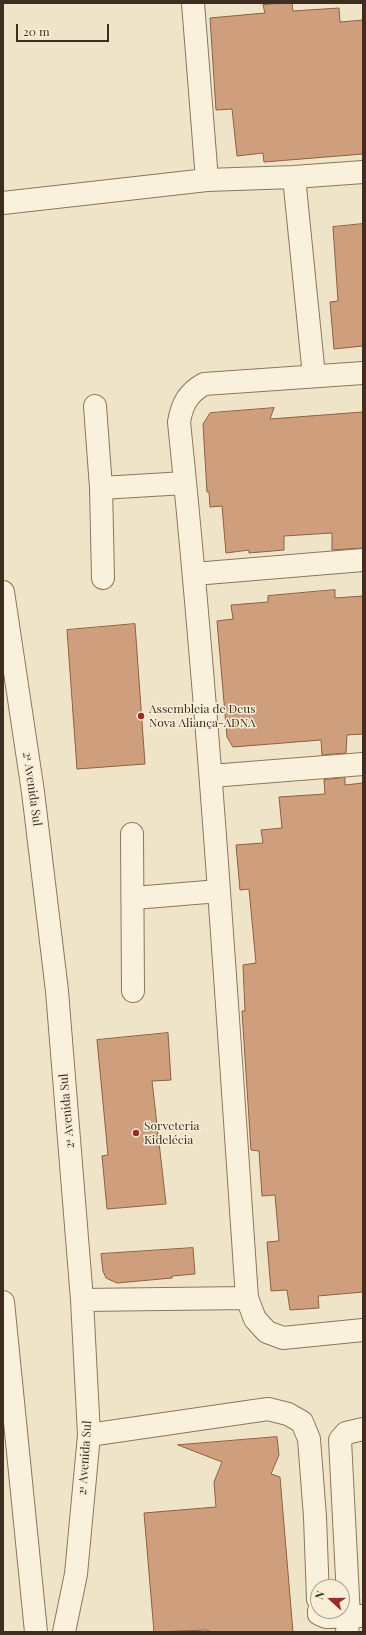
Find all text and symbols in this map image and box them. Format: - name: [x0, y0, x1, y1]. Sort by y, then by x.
- scale bar: [18, 16, 111, 42]
- text: 20 m: [23, 23, 50, 39]
- place label: Assembleia de Deus Nova Aliança-ADNA: [149, 702, 256, 730]
- marker: Assembleia de Deus Nova Aliança-ADNA: [136, 711, 146, 721]
- street label: 2ᵃ Avenida Sul: [20, 751, 44, 827]
- street label: 2ᵃ Avenida Sul: [57, 1073, 77, 1149]
- place label: Sorveteria Kidelécia: [144, 1119, 199, 1147]
- marker: Sorveteria Kidelécia: [131, 1128, 141, 1138]
- street label: 2ᵃ Avenida Sul: [75, 1420, 95, 1496]
- north arrow: [310, 1579, 350, 1619]
- text: N: [311, 1588, 328, 1601]

